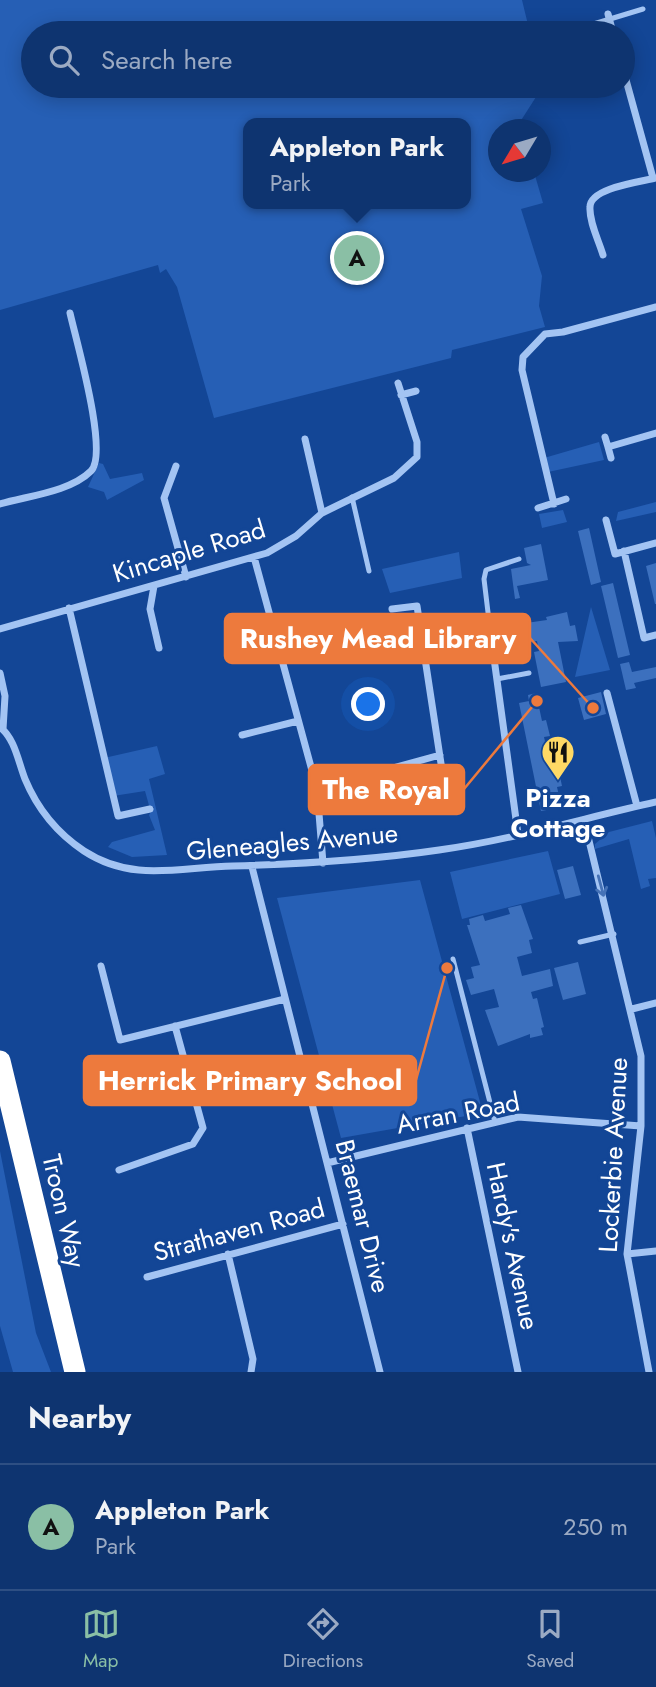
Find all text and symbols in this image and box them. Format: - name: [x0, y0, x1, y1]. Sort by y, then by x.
- search box: [21, 21, 635, 98]
- icon: search: [45, 41, 83, 79]
- text: Search here: [101, 41, 233, 79]
- popup: [243, 118, 471, 209]
- north arrow: [488, 119, 551, 182]
- text: Appleton Park: [270, 128, 444, 166]
- text: Park: [270, 166, 311, 200]
- pin: A: [334, 232, 380, 284]
- street label: Kincaple Road: [108, 510, 270, 592]
- callout: Rushey Mead Library: [225, 614, 530, 663]
- text: Rushey Mead Library: [240, 618, 517, 659]
- your location: [351, 687, 385, 721]
- restaurant icon: Pizza Cottage: [539, 733, 577, 782]
- callout: The Royal: [309, 765, 464, 814]
- text: The Royal: [322, 769, 450, 810]
- place label: Pizza Cottage: [511, 779, 606, 847]
- street label: Gleneagles Avenue: [184, 814, 400, 870]
- one-way arrow: [595, 874, 608, 897]
- callout: Herrick Primary School: [84, 1056, 416, 1105]
- street label: Lockerbie Avenue: [589, 1056, 637, 1254]
- text: Herrick Primary School: [98, 1060, 402, 1101]
- street label: Arran Road: [393, 1082, 523, 1144]
- street label: Braemar Drive: [326, 1135, 400, 1297]
- street label: Troon Way: [33, 1151, 96, 1272]
- street label: Hardy's Avenue: [477, 1159, 549, 1333]
- street label: Strathaven Road: [149, 1189, 329, 1271]
- text: Nearby: [28, 1396, 131, 1439]
- text: Appleton Park: [95, 1491, 270, 1529]
- text: A: [43, 1510, 59, 1544]
- text: 250 m: [563, 1510, 628, 1544]
- text: Park: [95, 1529, 136, 1563]
- tab: Map: [82, 1605, 120, 1674]
- tab: Directions: [283, 1605, 363, 1674]
- tab: Saved: [526, 1605, 574, 1674]

